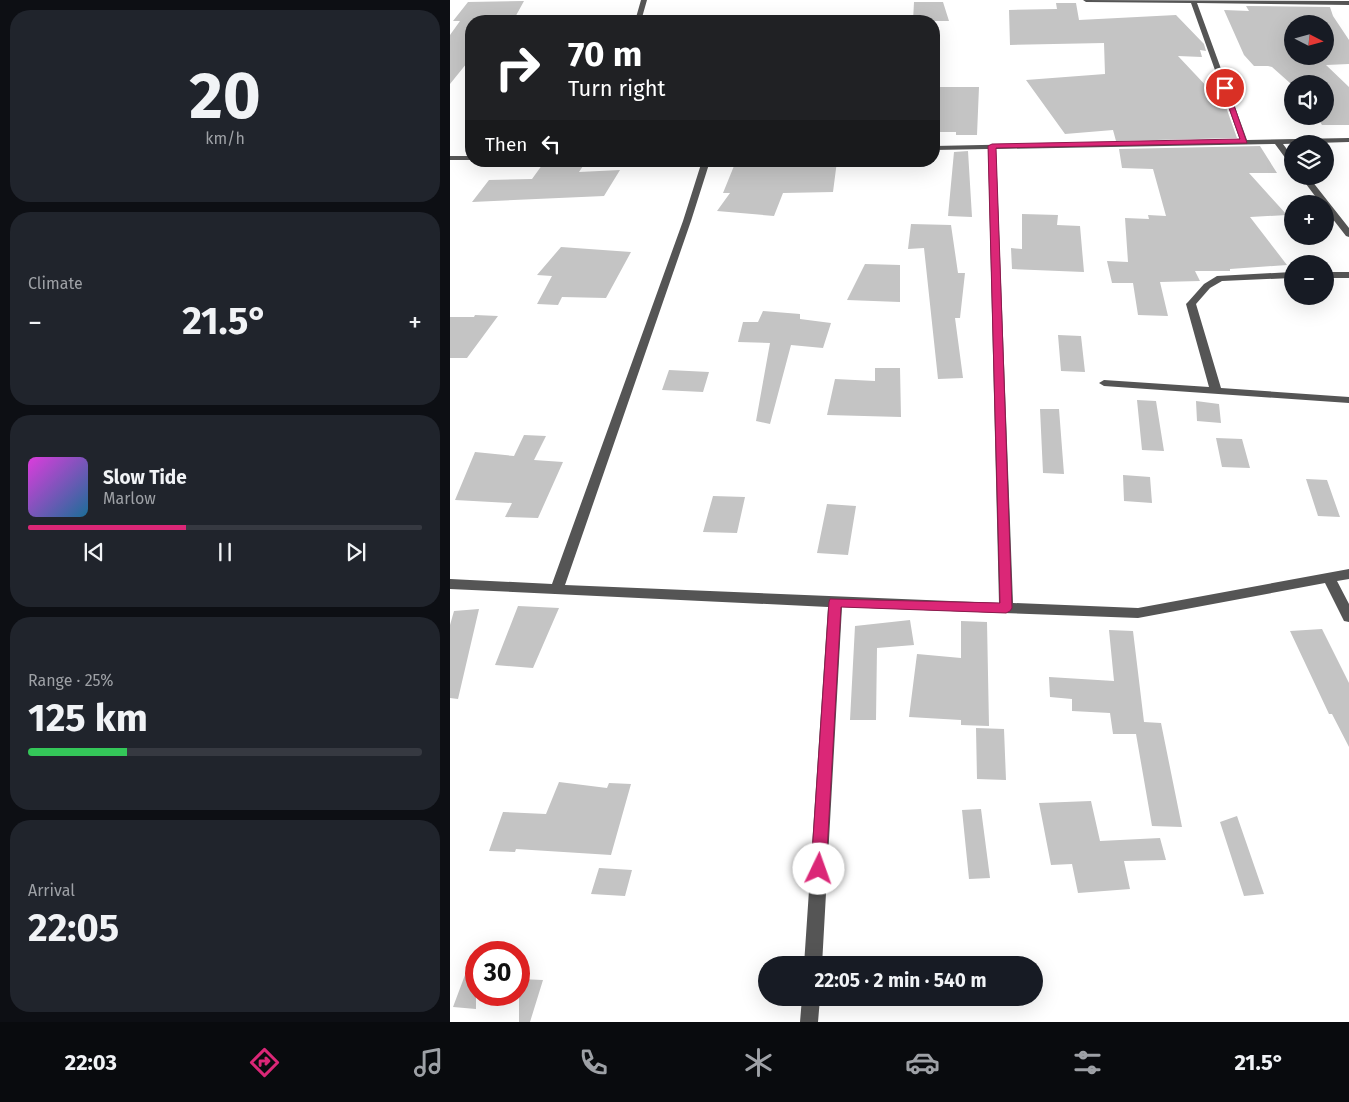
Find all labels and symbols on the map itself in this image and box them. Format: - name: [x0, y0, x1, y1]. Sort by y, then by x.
- north arrow: [1284, 15, 1334, 65]
- pin: [1204, 67, 1246, 109]
- position arrow: [792, 842, 844, 894]
- speed limit sign: 30: [465, 941, 530, 1006]

